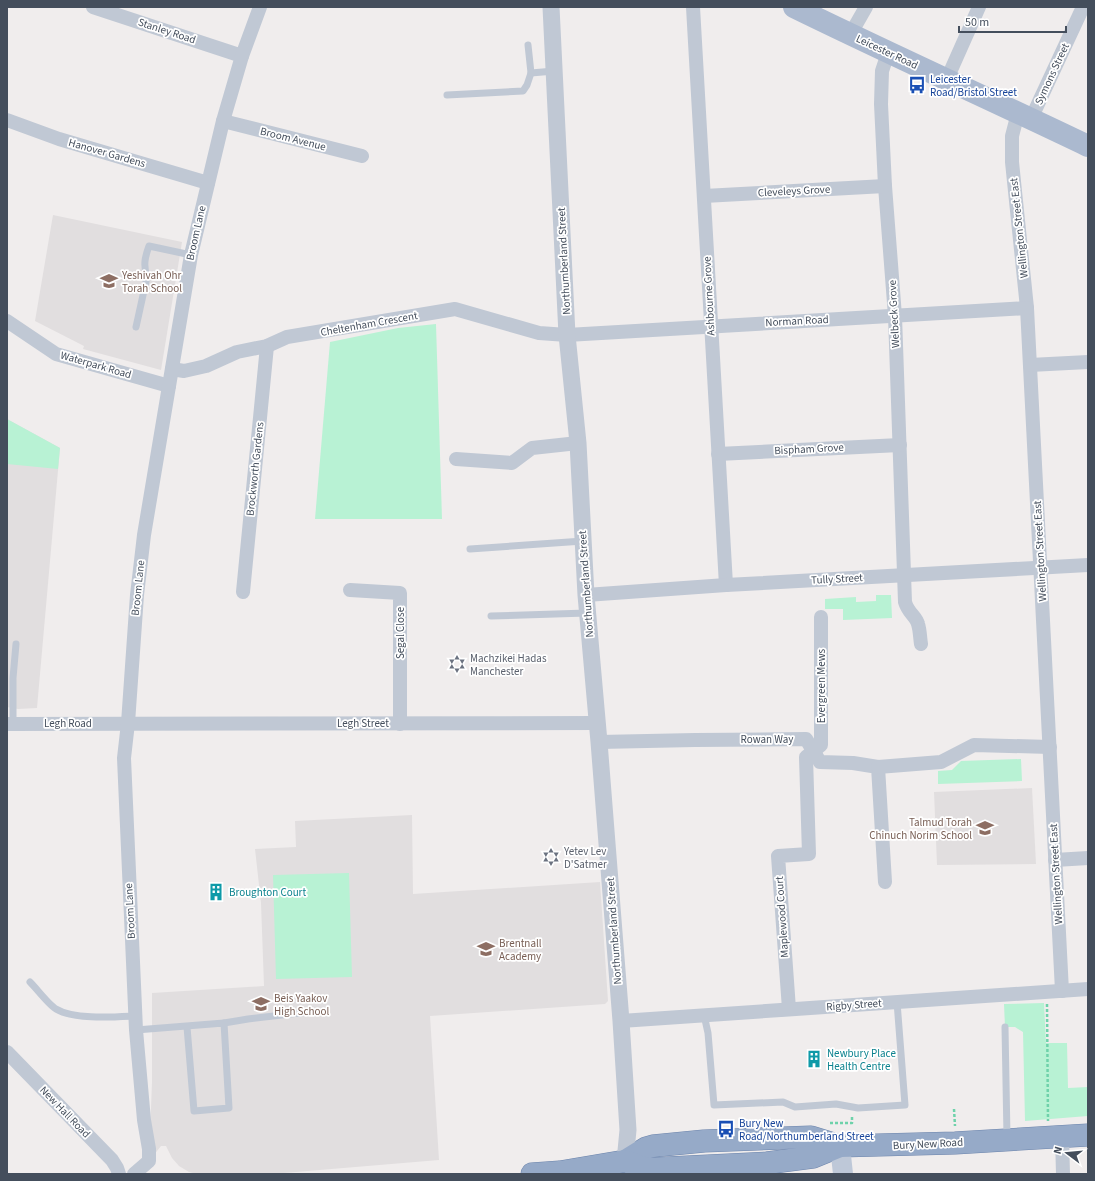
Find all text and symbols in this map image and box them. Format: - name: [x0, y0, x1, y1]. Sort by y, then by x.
- scale bar: [959, 8, 1066, 34]
- text: 50 m: [965, 14, 989, 31]
- street label: Stanley Road: [136, 15, 198, 47]
- street label: Leicester Road: [854, 31, 920, 73]
- street label: Symons Street: [1031, 40, 1073, 107]
- place label: Leicester Road/Bristol Street: [930, 72, 1017, 100]
- bus stop icon: Leicester Road/Bristol Street: [907, 75, 927, 95]
- street label: Broom Avenue: [259, 124, 328, 155]
- street label: Hanover Gardens: [67, 135, 148, 171]
- street label: Wellington Street East: [1006, 177, 1032, 279]
- street label: Cleveleys Grove: [757, 182, 831, 200]
- street label: Broom Lane: [182, 204, 210, 262]
- street label: Northumberland Street: [554, 207, 574, 315]
- street label: Ashbourne Grove: [699, 255, 719, 336]
- place label: Yeshivah Ohr Torah School: [121, 268, 182, 296]
- school or university icon: Yeshivah Ohr Torah School: [99, 271, 119, 291]
- street label: Welbeck Grove: [885, 279, 903, 348]
- street label: Cheltenham Crescent: [319, 308, 419, 340]
- street label: Norman Road: [765, 312, 829, 330]
- street label: Waterpark Road: [59, 348, 133, 382]
- street label: Brockworth Gardens: [243, 421, 267, 517]
- street label: Bispham Grove: [774, 440, 845, 458]
- street label: Wellington Street East: [1030, 500, 1050, 602]
- street label: Northumberland Street: [575, 530, 597, 638]
- street label: Broom Lane: [128, 559, 148, 617]
- street label: Tully Street: [811, 570, 864, 588]
- street label: Segal Close: [393, 606, 408, 659]
- street label: Evergreen Mews: [814, 648, 829, 723]
- place label: Machzikei Hadas Manchester: [470, 651, 547, 679]
- synagogue icon: Machzikei Hadas Manchester: [447, 654, 467, 674]
- street label: Legh Road: [44, 716, 92, 731]
- street label: Legh Street: [337, 716, 389, 731]
- street label: Rowan Way: [741, 732, 793, 747]
- place label: Talmud Torah Chinuch Norim School: [869, 815, 972, 843]
- school or university icon: Talmud Torah Chinuch Norim School: [975, 818, 995, 838]
- street label: Wellington Street East: [1046, 823, 1066, 925]
- place label: Yetev Lev D'Satmer: [563, 844, 607, 872]
- synagogue icon: Yetev Lev D'Satmer: [541, 847, 561, 867]
- street label: Maplewood Court: [772, 875, 792, 958]
- street label: Northumberland Street: [603, 877, 625, 985]
- street label: Broom Lane: [121, 882, 139, 939]
- building icon: Broughton Court: [206, 882, 226, 902]
- place label: Broughton Court: [229, 885, 306, 900]
- place label: Brentnall Academy: [499, 936, 542, 964]
- school or university icon: Brentnall Academy: [476, 939, 496, 959]
- place label: Beis Yaakov High School: [274, 991, 329, 1019]
- school or university icon: Beis Yaakov High School: [251, 994, 271, 1014]
- street label: Rigby Street: [826, 996, 882, 1014]
- place label: Newbury Place Health Centre: [827, 1046, 896, 1074]
- building icon: Newbury Place Health Centre: [804, 1049, 824, 1069]
- street label: New Hall Road: [36, 1083, 94, 1141]
- place label: Bury New Road/Northumberland Street: [739, 1116, 874, 1144]
- bus stop icon: Bury New Road/Northumberland Street: [716, 1119, 736, 1139]
- north arrow: [1047, 1133, 1087, 1173]
- street label: Bury New Road: [893, 1135, 963, 1153]
- text: N: [1050, 1145, 1066, 1156]

